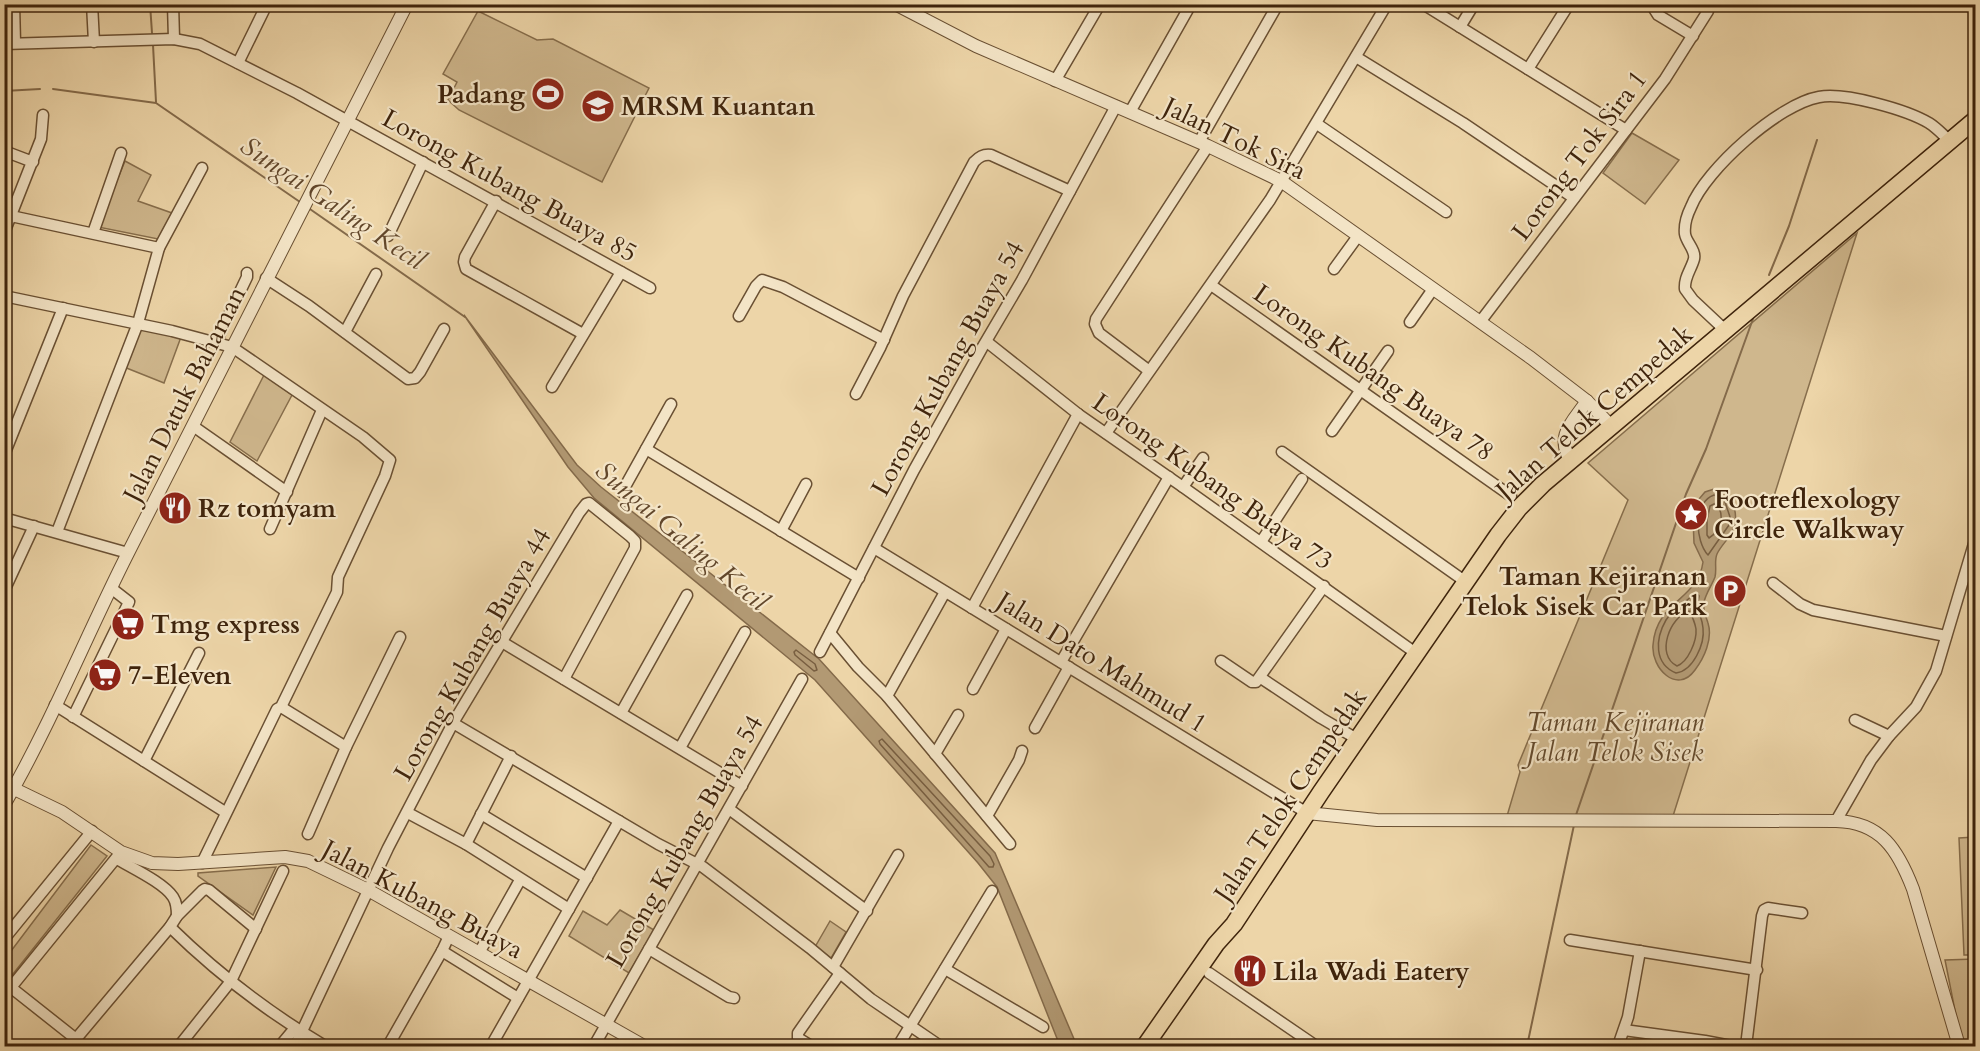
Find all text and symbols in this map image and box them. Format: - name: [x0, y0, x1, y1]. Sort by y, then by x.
- street label: Lorong Tok Sira 1: [1504, 63, 1655, 248]
- sports icon: Padang: [530, 76, 566, 112]
- place label: Padang: [437, 77, 525, 112]
- street label: Jalan Tok Sira: [1154, 87, 1312, 188]
- school or university icon: MRSM Kuantan: [580, 88, 616, 124]
- place label: MRSM Kuantan: [621, 89, 815, 124]
- street label: Lorong Kubang Buaya 85: [376, 101, 644, 270]
- water label: Sungai Galing Kecil: [233, 128, 433, 279]
- street label: Lorong Kubang Buaya 54: [863, 234, 1032, 502]
- street label: Lorong Kubang Buaya 78: [1246, 276, 1501, 469]
- street label: Jalan Datuk Bahaman: [113, 280, 254, 512]
- street label: Jalan Telok Cempedak: [1485, 317, 1700, 510]
- street label: Lorong Kubang Buaya 73: [1085, 385, 1340, 578]
- water label: Sungai Galing Kecil: [587, 453, 777, 620]
- place label: Footreflexology Circle Walkway: [1714, 482, 1905, 547]
- restaurant icon: Rz tomyam: [157, 490, 193, 526]
- place label: Rz tomyam: [198, 491, 336, 526]
- place icon: Footreflexology Circle Walkway: [1673, 496, 1709, 532]
- street label: Lorong Kubang Buaya 44: [386, 521, 559, 787]
- place label: Taman Kejiranan Telok Sisek Car Park: [1462, 559, 1708, 624]
- parking icon: Taman Kejiranan Telok Sisek Car Park: [1712, 573, 1748, 609]
- street label: Jalan Dato Mahmud 1: [987, 581, 1213, 741]
- supermarket icon: Tmg express: [110, 606, 146, 642]
- place label: Tmg express: [151, 607, 300, 642]
- supermarket icon: 7-Eleven: [87, 657, 123, 693]
- place label: 7-Eleven: [128, 658, 232, 693]
- street label: Jalan Telok Cempedak: [1204, 682, 1375, 912]
- park label: Taman Kejiranan Jalan Telok Sisek: [1521, 705, 1704, 770]
- street label: Lorong Kubang Buaya 54: [598, 708, 771, 974]
- street label: Jalan Kubang Buaya: [313, 830, 529, 967]
- restaurant icon: Lila Wadi Eatery: [1232, 953, 1268, 989]
- place label: Lila Wadi Eatery: [1273, 954, 1470, 989]

